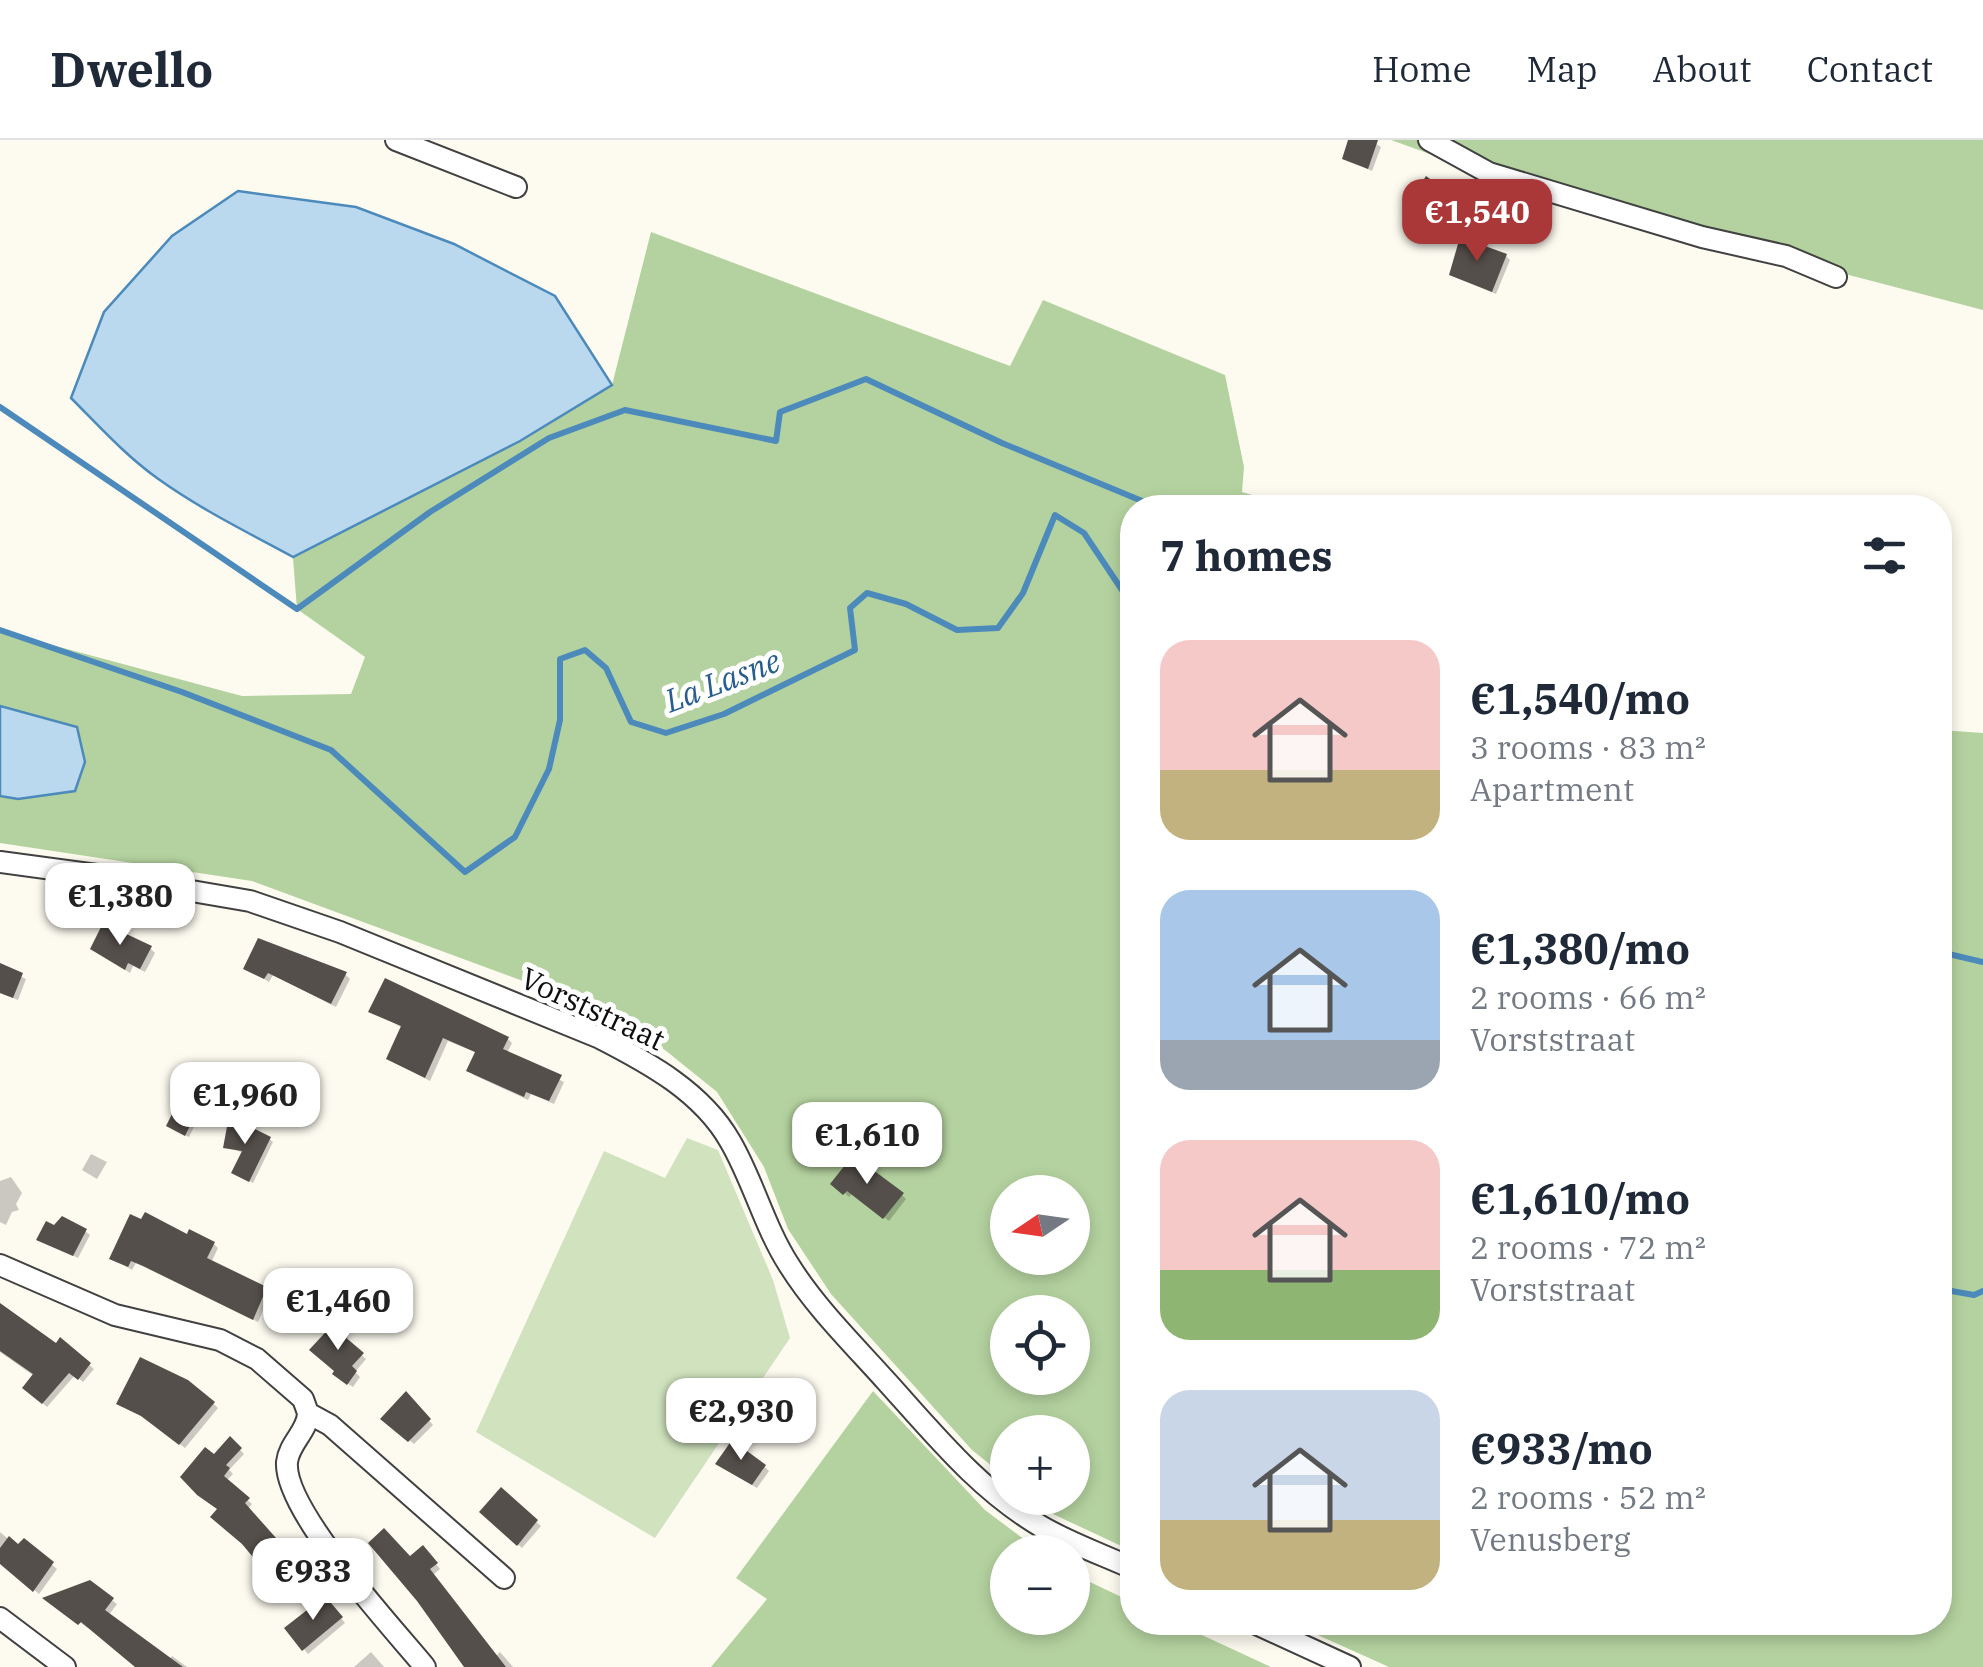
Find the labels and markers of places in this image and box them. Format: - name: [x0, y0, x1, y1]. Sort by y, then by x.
- pin: €1,540: [1396, 179, 1558, 264]
- pin: €1,380: [39, 863, 201, 948]
- pin: €1,960: [164, 1062, 326, 1147]
- pin: €1,610: [786, 1102, 948, 1187]
- pin: €1,460: [257, 1268, 419, 1353]
- pin: €2,930: [660, 1378, 822, 1463]
- pin: €933: [254, 1538, 372, 1623]

